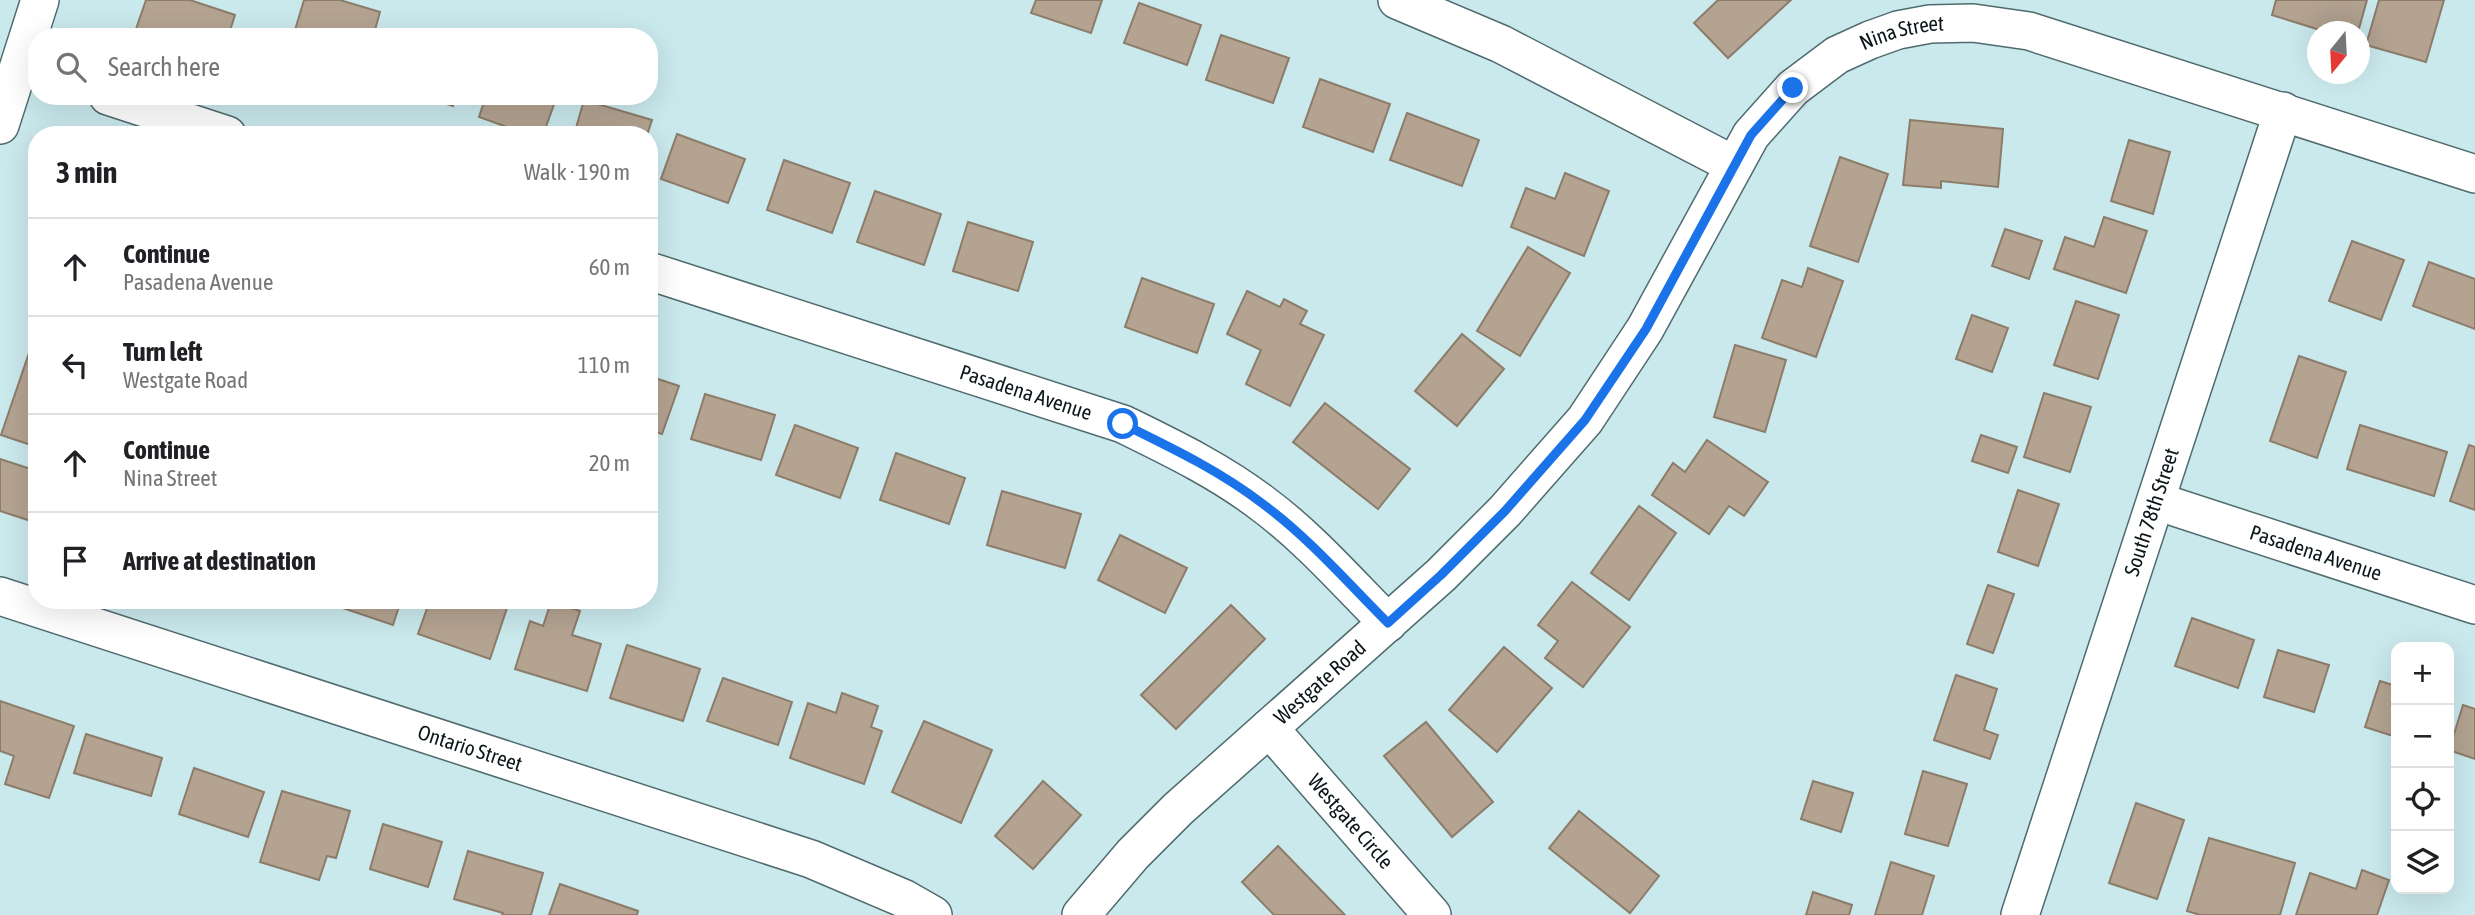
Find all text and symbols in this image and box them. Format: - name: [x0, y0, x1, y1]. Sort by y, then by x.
- street label: Nina Street: [1856, 11, 1944, 54]
- north arrow: [2307, 21, 2370, 84]
- search box: [28, 28, 658, 105]
- icon: search: [52, 48, 90, 86]
- text: Search here: [108, 52, 220, 82]
- route end: [1777, 72, 1808, 103]
- text: 3 min: [56, 155, 117, 189]
- text: Walk · 190 m: [524, 159, 630, 185]
- text: Continue: [123, 239, 210, 269]
- icon: ahead: [56, 248, 94, 286]
- text: 60 m: [589, 254, 630, 280]
- text: Pasadena Avenue: [123, 269, 273, 295]
- text: Turn left: [123, 337, 203, 367]
- icon: left: [56, 346, 94, 384]
- text: 110 m: [578, 352, 630, 378]
- street label: Pasadena Avenue: [957, 359, 1095, 424]
- text: Westgate Road: [123, 367, 248, 393]
- route start: [1107, 408, 1138, 439]
- text: Continue: [123, 435, 210, 465]
- icon: ahead: [56, 444, 94, 482]
- street label: South 78th Street: [2119, 445, 2183, 579]
- text: 20 m: [589, 450, 630, 476]
- text: Nina Street: [123, 465, 217, 491]
- street label: Pasadena Avenue: [2247, 519, 2385, 585]
- icon: arrive: [56, 542, 94, 580]
- text: Arrive at destination: [123, 546, 316, 576]
- street label: Westgate Road: [1269, 635, 1370, 729]
- map controls: [2391, 642, 2454, 894]
- button: +: [2391, 642, 2454, 705]
- button: −: [2391, 705, 2454, 768]
- street label: Ontario Street: [415, 719, 525, 776]
- button: locate: [2391, 768, 2454, 831]
- street label: Westgate Circle: [1304, 769, 1399, 873]
- button: layers: [2391, 831, 2454, 894]

